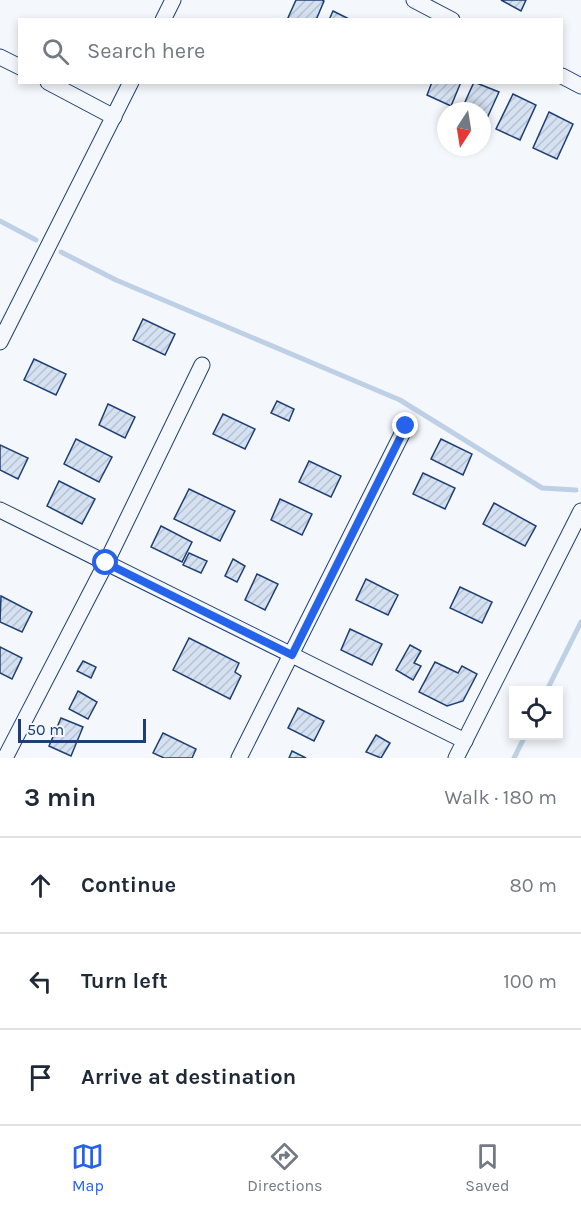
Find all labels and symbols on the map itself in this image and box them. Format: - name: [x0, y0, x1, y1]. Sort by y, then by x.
- north arrow: [437, 102, 491, 156]
- route end: [392, 412, 418, 438]
- route start: [92, 549, 118, 575]
- scale bar: [18, 716, 146, 744]

